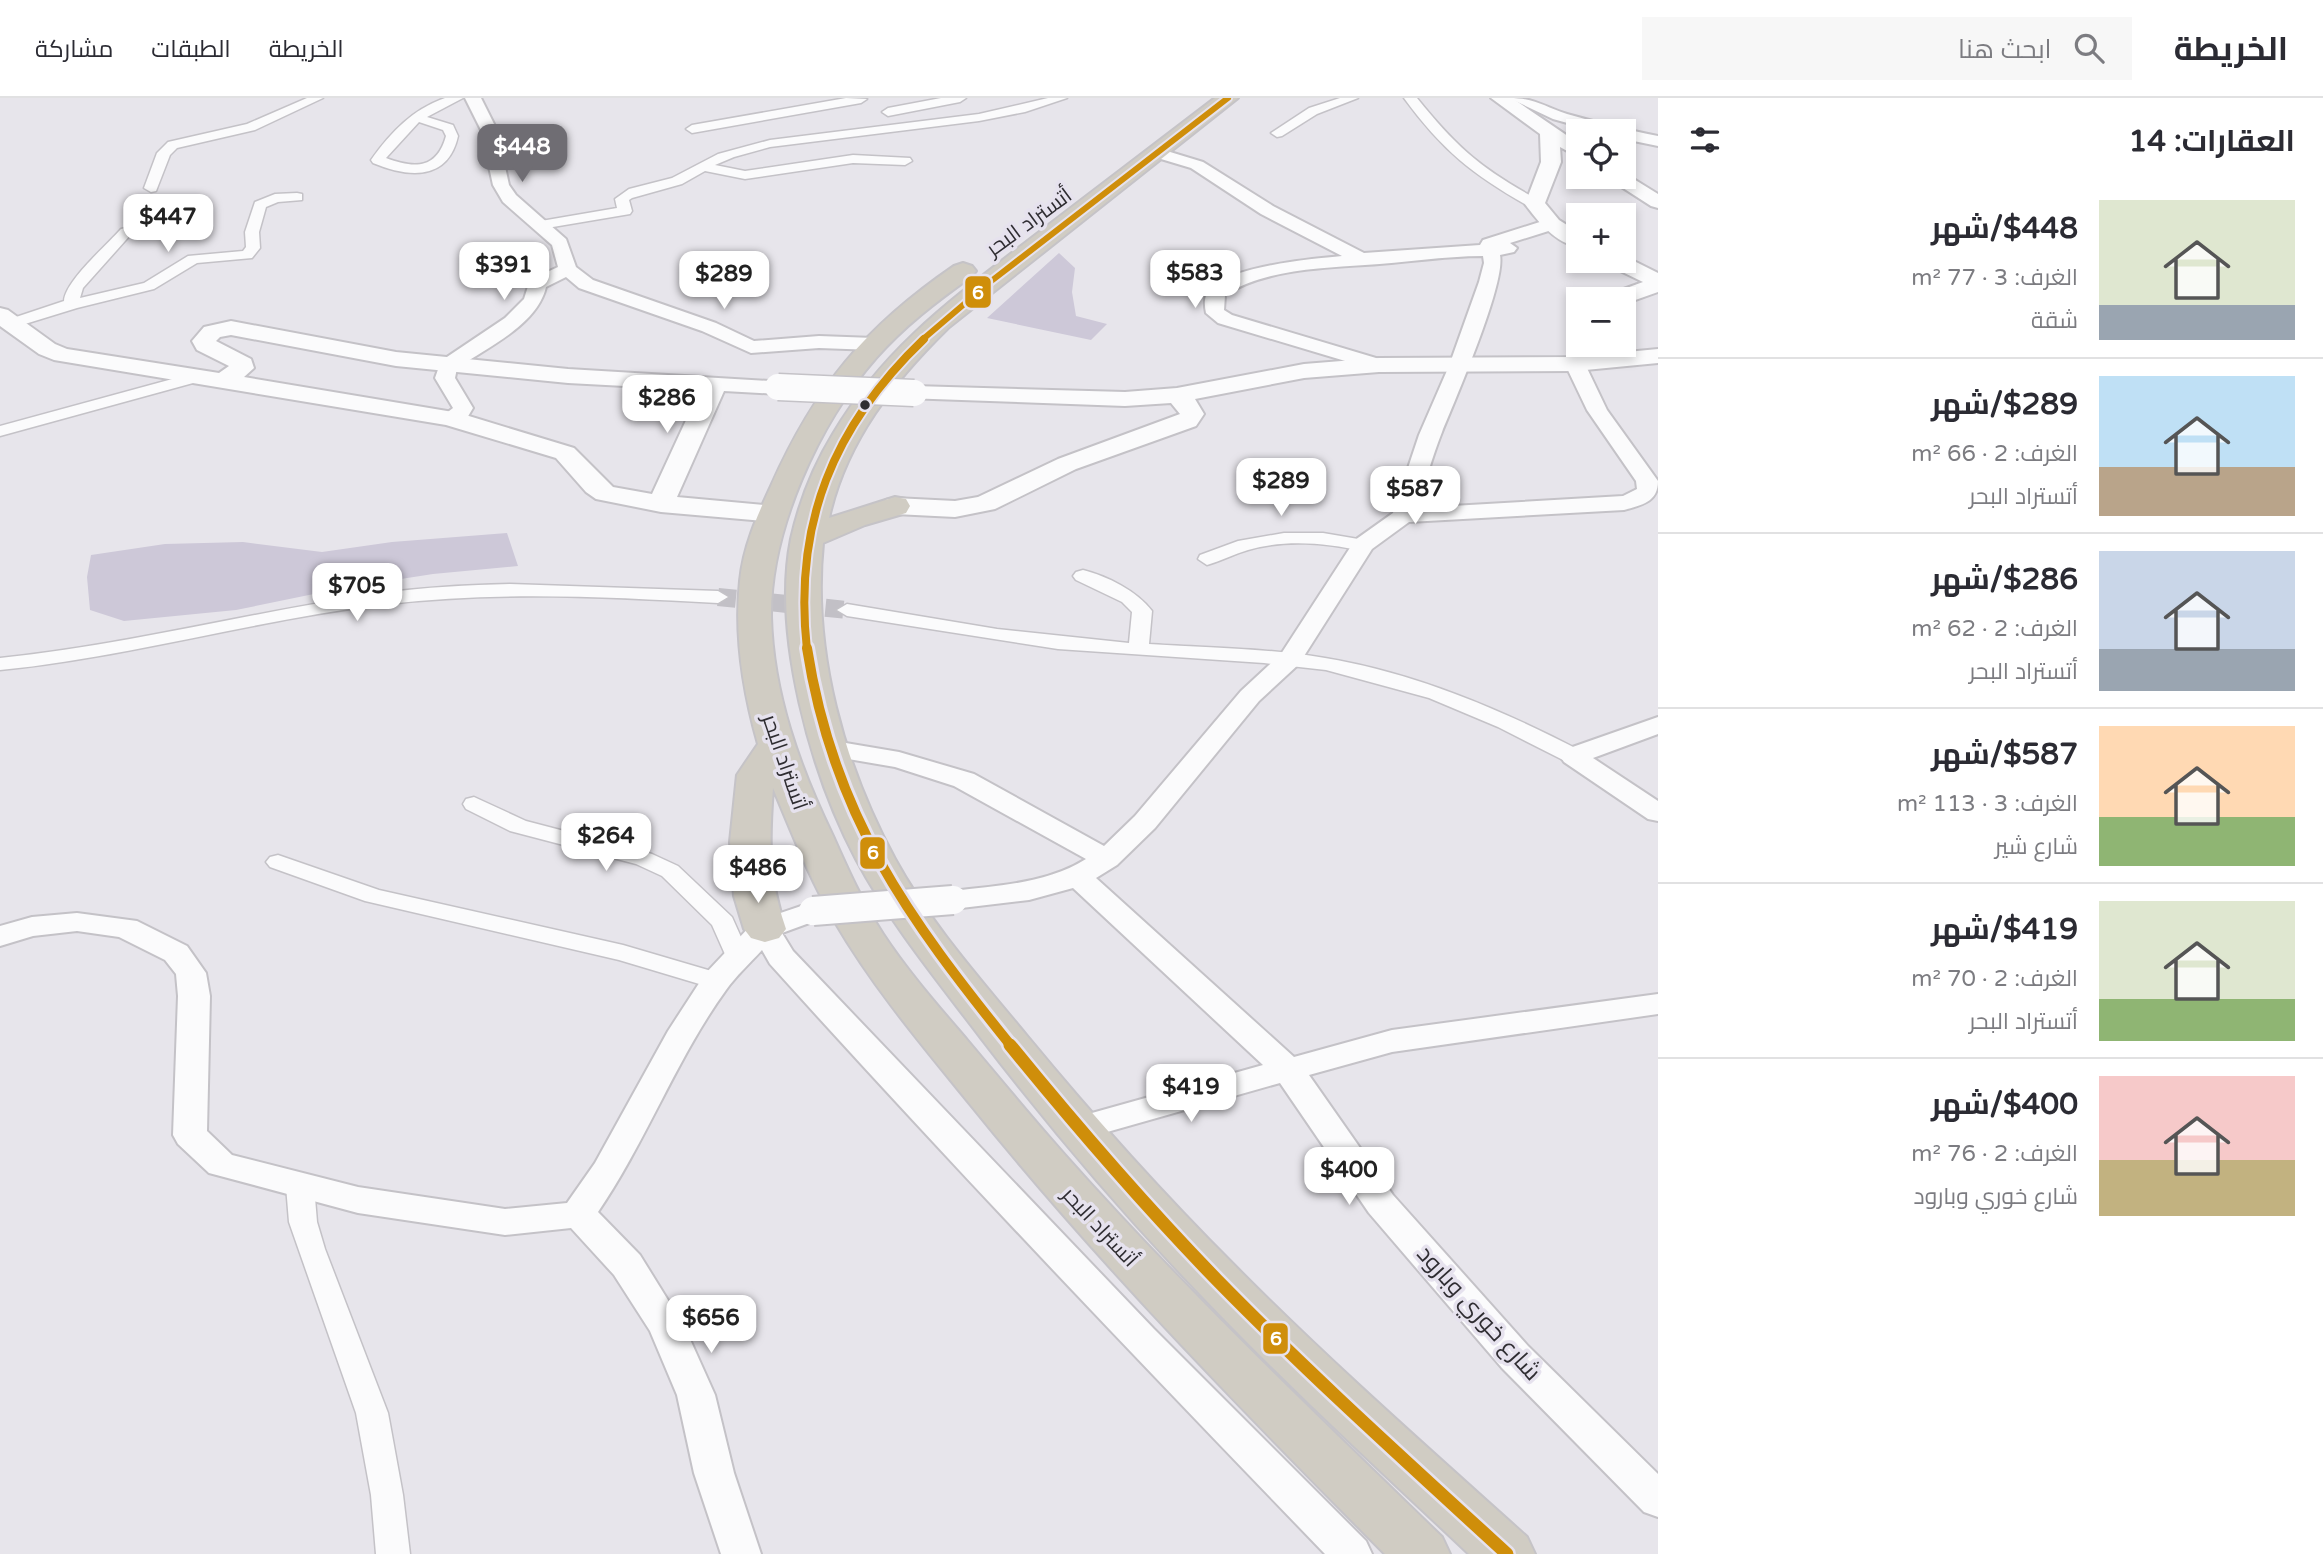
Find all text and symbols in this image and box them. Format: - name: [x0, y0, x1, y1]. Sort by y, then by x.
- search box: [1642, 17, 2132, 80]
- icon: search: [2070, 29, 2108, 67]
- text: الخريطة: [2174, 30, 2288, 69]
- text: ابحث هنا: [1958, 34, 2052, 65]
- text: مشاركة: [35, 35, 113, 64]
- text: الطبقات: [151, 35, 231, 64]
- text: الخريطة: [269, 35, 344, 64]
- map controls: [1566, 119, 1636, 357]
- button: locate: [1566, 119, 1636, 189]
- icon: filters: [1686, 121, 1724, 159]
- text: العقارات: 14: [2128, 123, 2295, 160]
- pin: $448: [481, 125, 563, 184]
- text: $448: [493, 133, 551, 161]
- street label: أتستراد البحر: [980, 182, 1077, 262]
- pin: $447: [127, 194, 209, 254]
- text: $447: [139, 203, 197, 231]
- button: +: [1566, 203, 1636, 273]
- text: $448/شهر: [1931, 210, 2078, 247]
- icon: home: [2155, 228, 2239, 312]
- pin: $391: [463, 242, 545, 302]
- pin: $583: [1154, 250, 1236, 310]
- text: $391: [475, 251, 533, 279]
- pin: $289: [683, 252, 765, 311]
- text: $583: [1166, 259, 1224, 287]
- text: $289: [695, 260, 753, 288]
- text: الغرف: 3 · 77 m²: [1911, 264, 2078, 292]
- line badge: 6: [964, 275, 992, 309]
- text: 6: [972, 282, 984, 304]
- button: −: [1566, 287, 1636, 357]
- text: شقة: [2031, 307, 2078, 335]
- pin: $286: [626, 376, 708, 435]
- text: $286: [638, 384, 696, 412]
- text: $289/شهر: [1931, 386, 2078, 423]
- unlabelled marker: [858, 398, 872, 412]
- icon: home: [2155, 404, 2239, 488]
- text: الغرف: 2 · 66 m²: [1911, 440, 2078, 468]
- pin: $289: [1240, 458, 1322, 518]
- pin: $587: [1374, 466, 1456, 526]
- text: $289: [1252, 467, 1310, 495]
- text: $587: [1386, 475, 1444, 503]
- text: أتستراد البحر: [1969, 483, 2078, 511]
- text: $286/شهر: [1931, 561, 2078, 598]
- pin: $705: [316, 564, 398, 623]
- text: $705: [328, 572, 386, 600]
- icon: home: [2155, 579, 2239, 663]
- text: الغرف: 2 · 62 m²: [1911, 615, 2078, 643]
- text: أتستراد البحر: [1969, 658, 2078, 686]
- street label: أتستراد البحر: [756, 710, 814, 813]
- text: $587/شهر: [1931, 736, 2078, 773]
- icon: home: [2155, 754, 2239, 838]
- text: الغرف: 3 · 113 m²: [1897, 790, 2078, 818]
- pin: $264: [565, 814, 647, 873]
- text: $264: [577, 822, 635, 850]
- text: شارع شير: [1995, 833, 2078, 861]
- line badge: 6: [859, 836, 886, 870]
- text: 6: [867, 842, 879, 864]
- pin: $486: [717, 846, 799, 905]
- text: $486: [729, 854, 787, 882]
- text: $419/شهر: [1931, 911, 2078, 948]
- icon: home: [2155, 929, 2239, 1013]
- text: الغرف: 2 · 70 m²: [1911, 965, 2078, 993]
- text: أتستراد البحر: [1969, 1008, 2078, 1036]
- pin: $419: [1150, 1065, 1232, 1124]
- text: $419: [1162, 1073, 1220, 1101]
- text: $400/شهر: [1931, 1086, 2078, 1123]
- icon: home: [2155, 1104, 2239, 1188]
- text: الغرف: 2 · 76 m²: [1911, 1140, 2078, 1168]
- pin: $400: [1308, 1148, 1390, 1207]
- text: $400: [1320, 1156, 1378, 1184]
- street label: أتستراد البحر: [1056, 1181, 1143, 1272]
- text: شارع خوري وبارود: [1914, 1183, 2078, 1211]
- street label: شارع خوري وبارود: [1408, 1240, 1547, 1389]
- pin: $656: [670, 1296, 752, 1355]
- text: $656: [682, 1304, 740, 1332]
- line badge: 6: [1262, 1322, 1289, 1355]
- text: 6: [1270, 1328, 1282, 1350]

